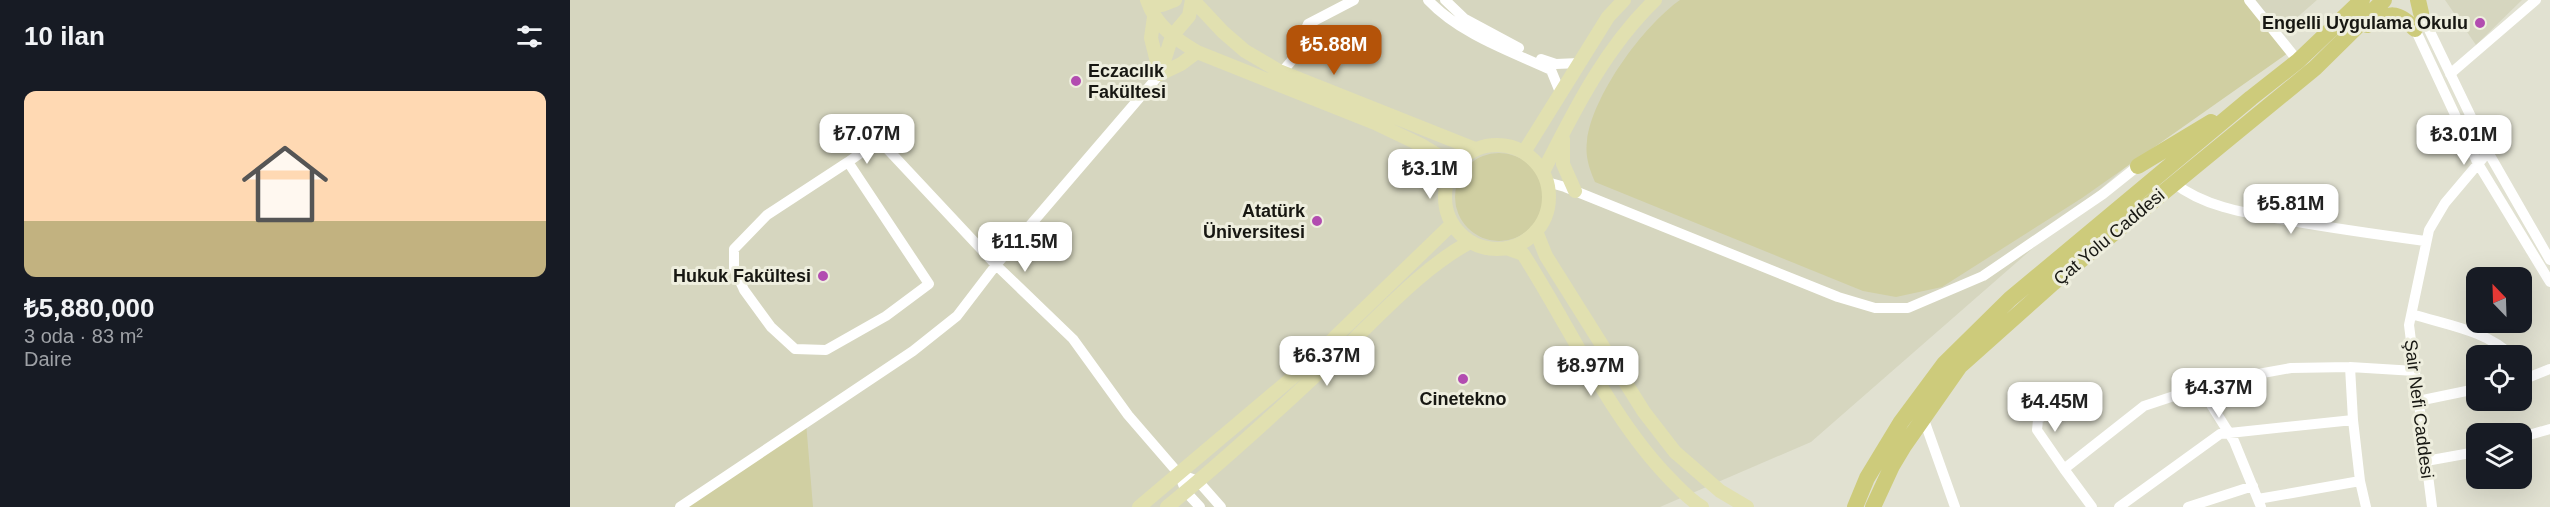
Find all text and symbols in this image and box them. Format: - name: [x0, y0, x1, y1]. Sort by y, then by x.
- place label: Engelli Uygulama Okulu: [2262, 13, 2468, 33]
- marker: Engelli Uygulama Okulu: [2473, 16, 2487, 30]
- icon: filters: [513, 20, 546, 53]
- text: 10 ilan: [24, 21, 105, 51]
- pin: ₺5.88M: [1285, 25, 1383, 76]
- text: ₺5.88M: [1300, 33, 1368, 55]
- place label: Eczacılık Fakültesi: [1088, 61, 1166, 102]
- marker: Eczacılık Fakültesi: [1069, 74, 1083, 88]
- pin: ₺7.07M: [818, 114, 916, 165]
- pin: ₺3.01M: [2415, 115, 2513, 166]
- text: ₺7.07M: [833, 122, 901, 144]
- text: ₺3.01M: [2430, 123, 2498, 145]
- icon: home: [231, 130, 339, 238]
- pin: ₺3.1M: [1388, 149, 1472, 200]
- text: ₺3.1M: [1402, 157, 1458, 179]
- pin: ₺5.81M: [2242, 184, 2340, 235]
- street label: Çat Yolu Caddesi: [2050, 185, 2168, 289]
- text: ₺5.81M: [2257, 192, 2325, 214]
- place label: Atatürk Üniversitesi: [1203, 201, 1306, 242]
- marker: Atatürk Üniversitesi: [1310, 214, 1324, 228]
- pin: ₺11.5M: [976, 222, 1074, 273]
- text: ₺11.5M: [992, 230, 1058, 252]
- place label: Hukuk Fakültesi: [673, 266, 811, 286]
- north arrow: [2466, 267, 2532, 333]
- map controls: [2466, 267, 2532, 489]
- marker: Hukuk Fakültesi: [816, 269, 830, 283]
- text: ₺5,880,000: [24, 293, 155, 323]
- text: 3 oda · 83 m²: [24, 325, 143, 347]
- pin: ₺6.37M: [1278, 336, 1376, 387]
- street label: Şair Nefi Caddesi: [2401, 338, 2437, 480]
- text: ₺6.37M: [1293, 344, 1361, 366]
- button: locate: [2466, 345, 2532, 411]
- pin: ₺8.97M: [1542, 346, 1640, 397]
- text: Daire: [24, 348, 72, 370]
- text: ₺8.97M: [1557, 354, 1625, 376]
- pin: ₺4.37M: [2170, 368, 2268, 419]
- marker: Cinetekno: [1456, 372, 1470, 386]
- text: ₺4.37M: [2185, 376, 2253, 398]
- pin: ₺4.45M: [2006, 382, 2104, 433]
- place label: Cinetekno: [1419, 389, 1507, 409]
- text: ₺4.45M: [2021, 390, 2089, 412]
- button: layers: [2466, 423, 2532, 489]

